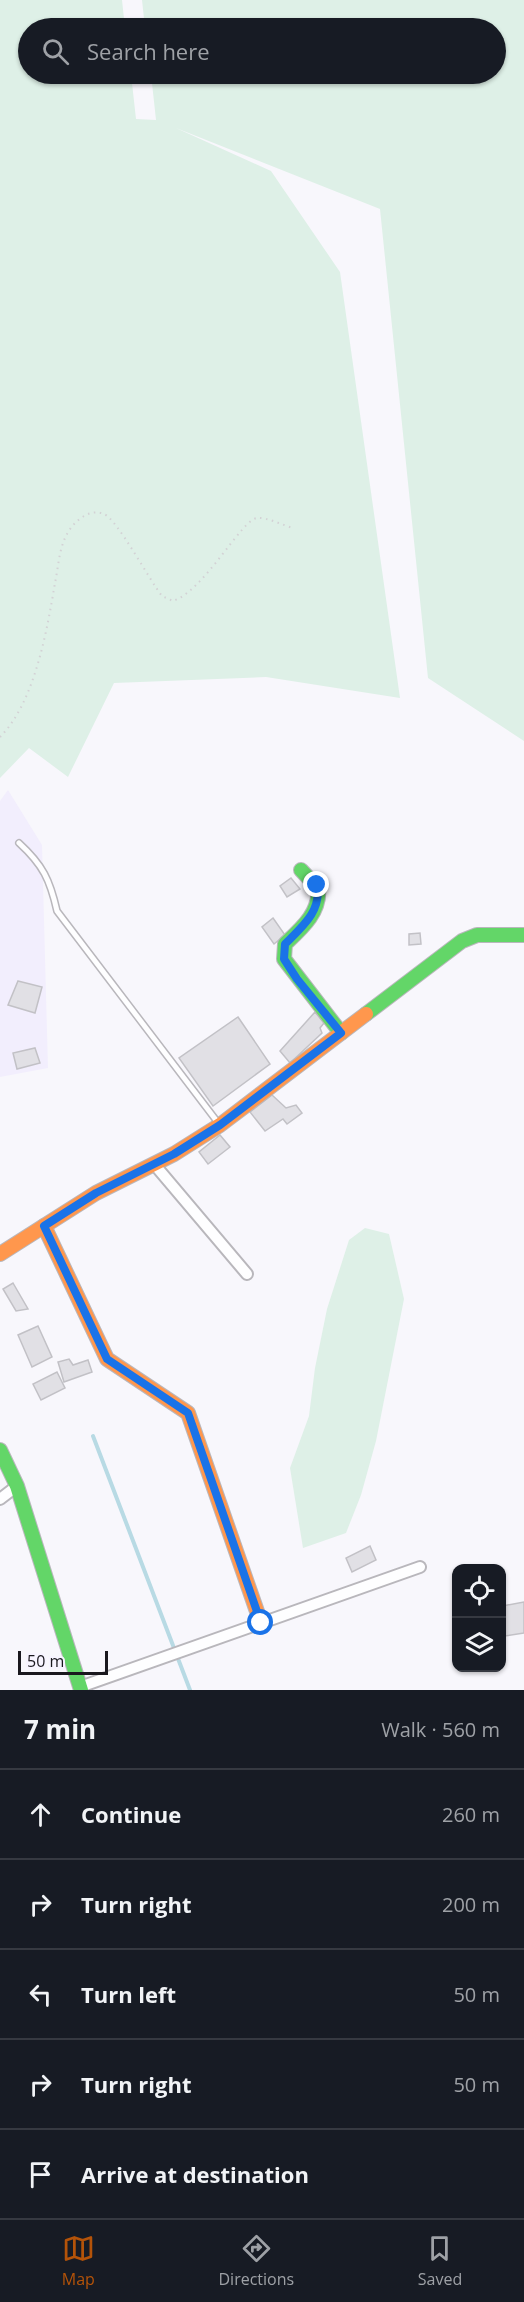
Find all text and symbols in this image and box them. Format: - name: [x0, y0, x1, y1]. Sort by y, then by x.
- search box: [18, 18, 506, 84]
- icon: search: [39, 35, 72, 68]
- text: Search here: [87, 36, 210, 66]
- route end: [303, 871, 329, 897]
- map controls: [452, 1564, 506, 1672]
- button: locate: [452, 1564, 506, 1618]
- route start: [247, 1609, 273, 1635]
- button: layers: [452, 1618, 506, 1672]
- scale bar: [18, 1648, 108, 1676]
- text: 50 m: [27, 1650, 64, 1672]
- text: 7 min: [24, 1711, 96, 1747]
- text: Walk · 560 m: [381, 1716, 500, 1743]
- icon: ahead: [24, 1798, 57, 1831]
- text: Continue: [81, 1799, 181, 1829]
- text: 260 m: [442, 1801, 500, 1828]
- icon: right: [24, 1888, 57, 1921]
- text: Turn right: [81, 1889, 192, 1919]
- text: 200 m: [442, 1891, 500, 1918]
- icon: left: [24, 1978, 57, 2011]
- text: Turn left: [81, 1979, 176, 2009]
- text: 50 m: [453, 1981, 500, 2008]
- icon: right: [24, 2068, 57, 2101]
- text: Turn right: [81, 2069, 192, 2099]
- text: 50 m: [453, 2071, 500, 2098]
- icon: arrive: [24, 2158, 57, 2191]
- text: Arrive at destination: [81, 2159, 309, 2189]
- tab: Map: [62, 2232, 95, 2290]
- tab: Directions: [218, 2232, 294, 2290]
- tab: Saved: [418, 2232, 462, 2290]

